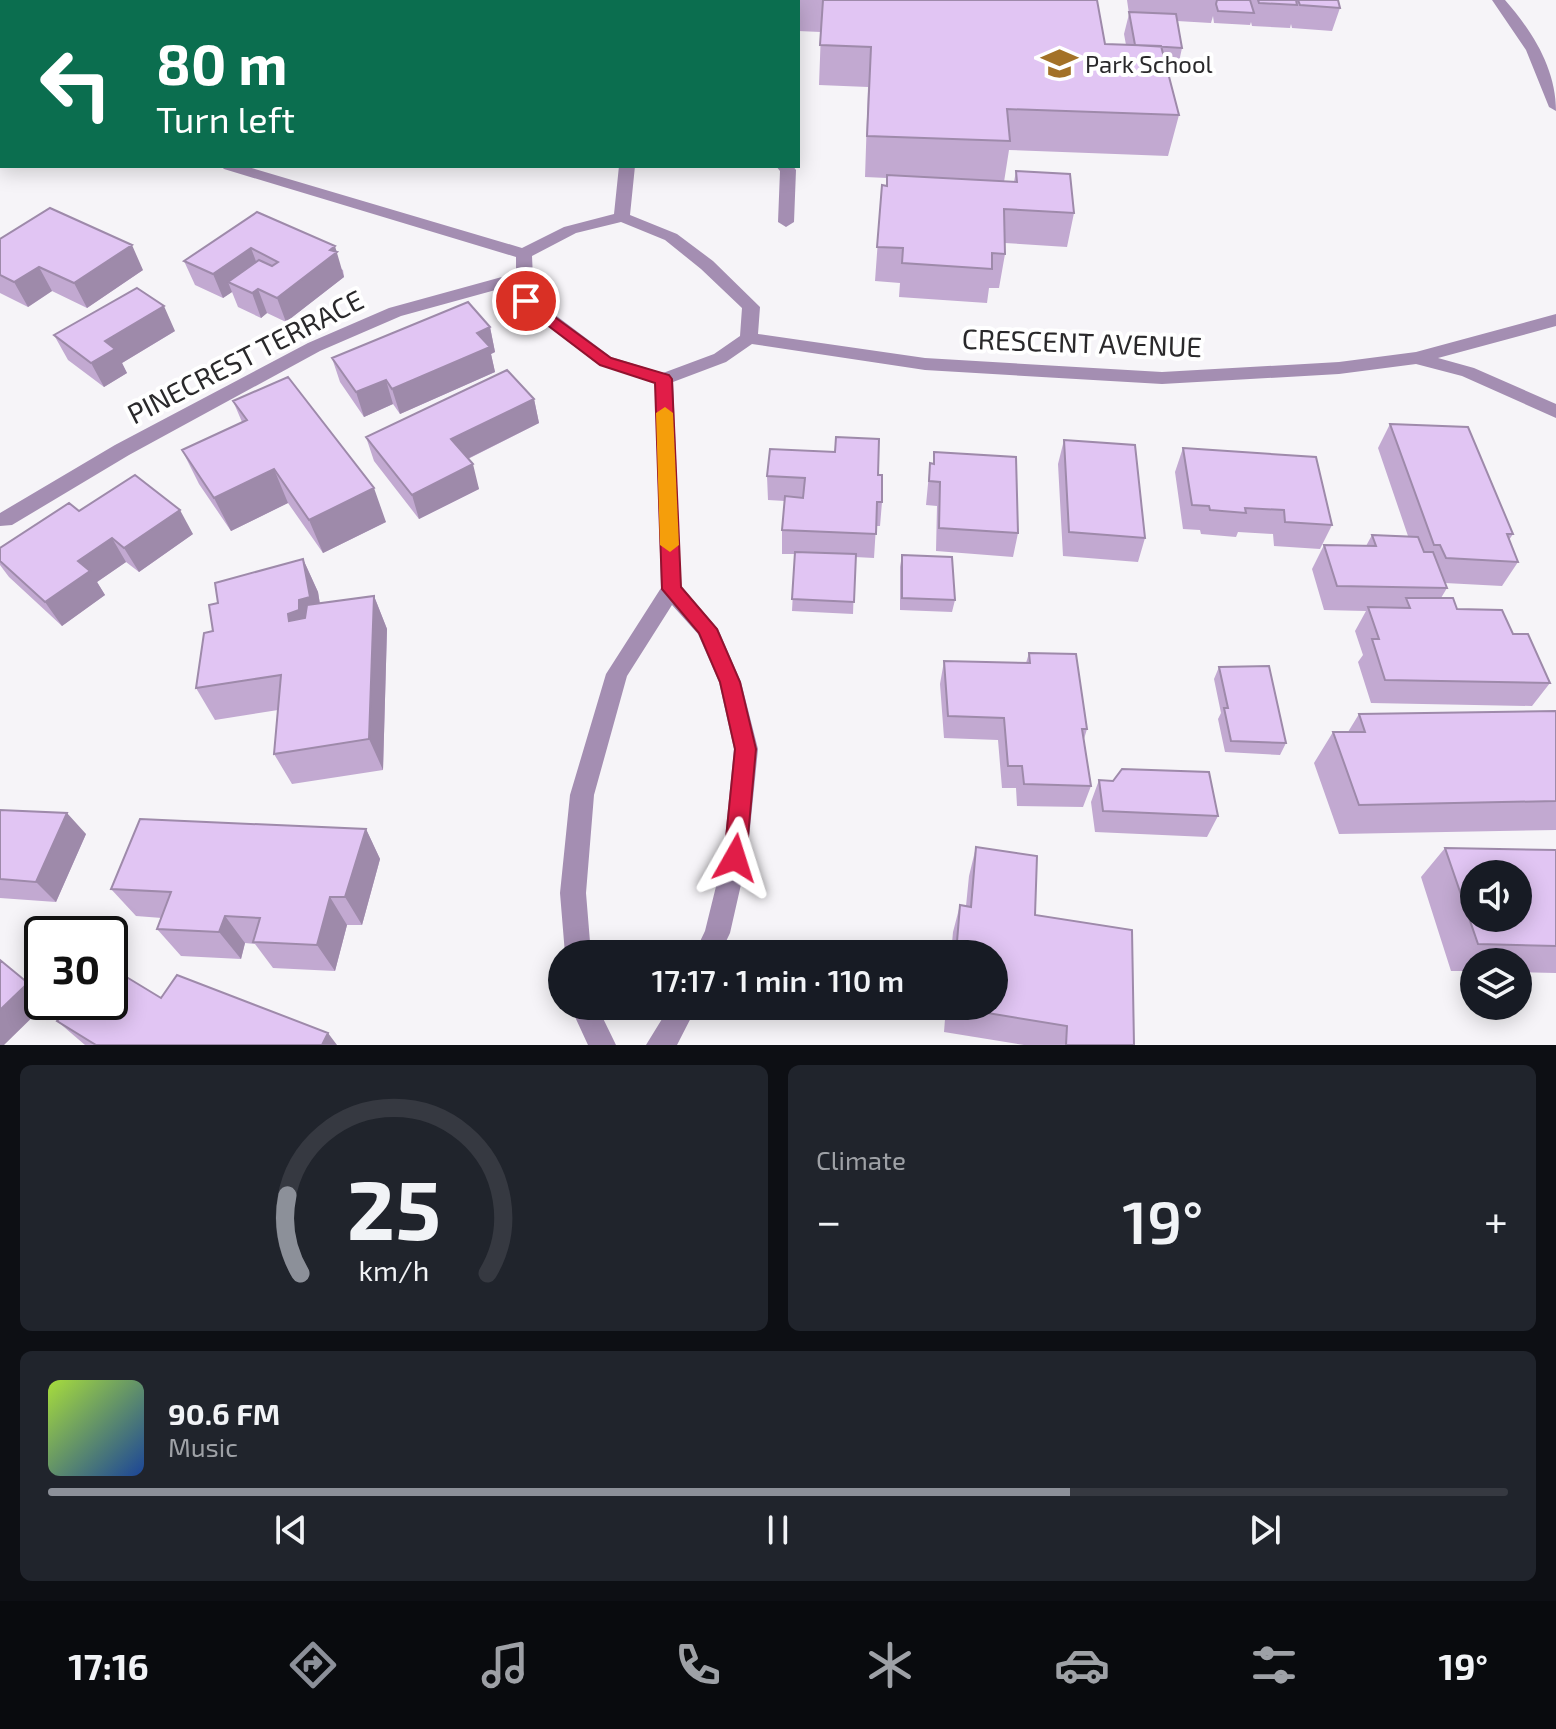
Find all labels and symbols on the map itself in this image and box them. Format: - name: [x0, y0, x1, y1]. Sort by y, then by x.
- school or university icon: Park School: [1040, 44, 1078, 82]
- place label: Park School: [1085, 49, 1213, 78]
- pin: [492, 267, 560, 335]
- street label: PINECREST TERRACE: [121, 282, 369, 430]
- street label: CRESCENT AVENUE: [961, 321, 1203, 363]
- position arrow: [693, 816, 777, 900]
- speed limit sign: 30: [24, 916, 128, 1020]

